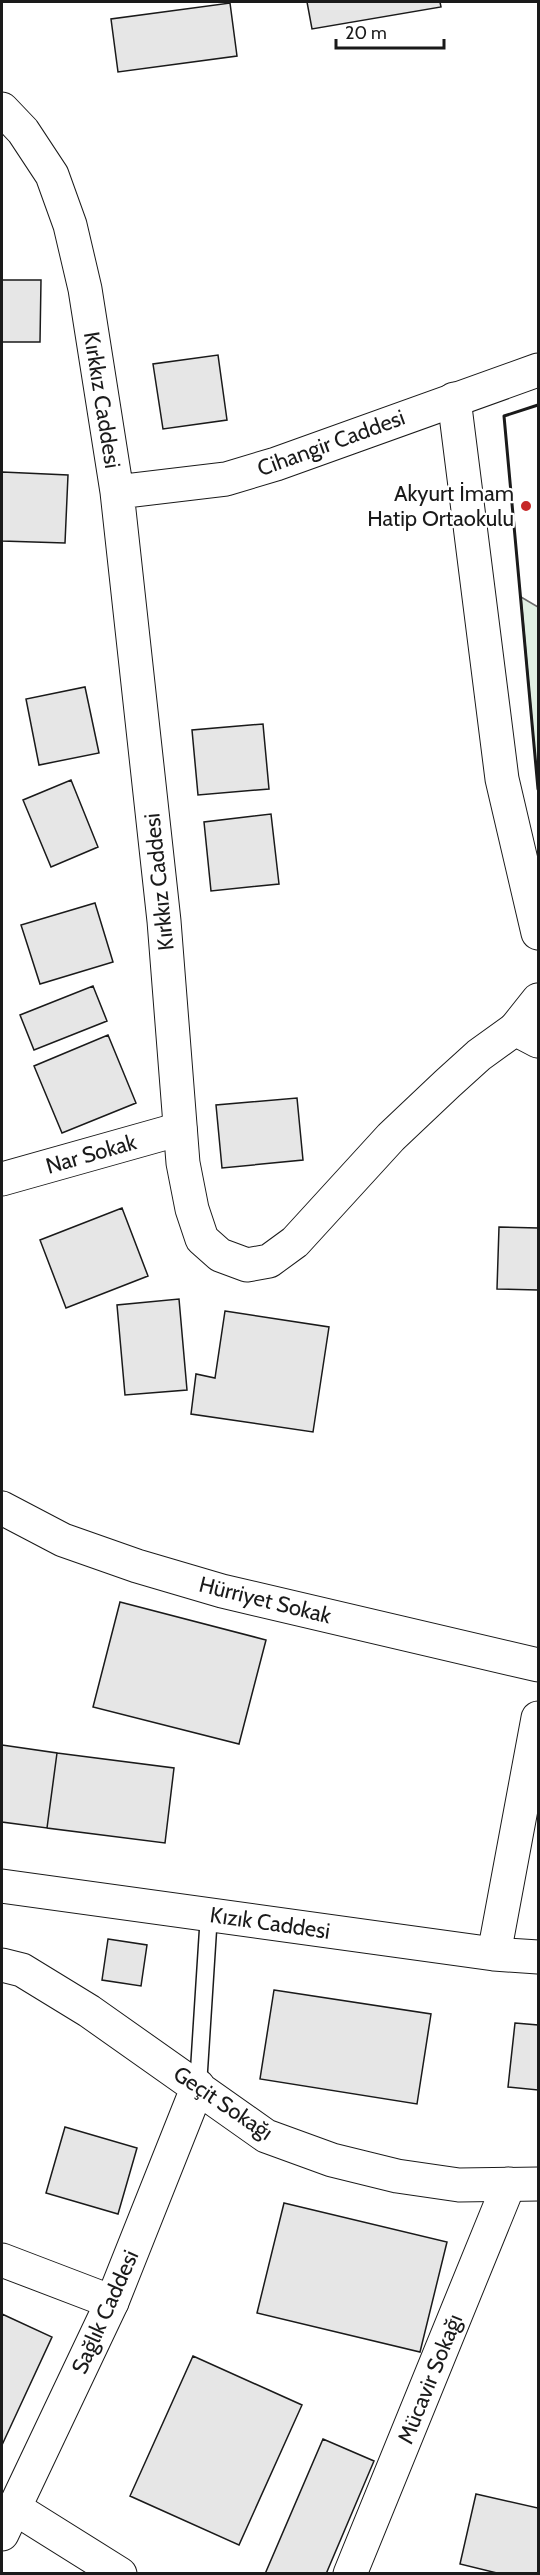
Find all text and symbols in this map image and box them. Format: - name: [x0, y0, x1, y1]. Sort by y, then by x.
- scale bar: [336, 12, 444, 50]
- text: 20 m: [345, 22, 387, 44]
- street label: Kırkkız Caddesi: [78, 330, 126, 470]
- street label: Cihangir Caddesi: [253, 404, 409, 482]
- place label: Akyurt İmam Hatip Ortaokulu: [367, 480, 514, 532]
- marker: Akyurt İmam Hatip Ortaokulu: [519, 499, 533, 513]
- street label: Kırkkız Caddesi: [138, 812, 180, 952]
- street label: Nar Sokak: [43, 1128, 139, 1180]
- street label: Hürriyet Sokak: [196, 1571, 334, 1629]
- street label: Kızık Caddesi: [208, 1901, 332, 1945]
- street label: Geçit Sokağı: [168, 2060, 278, 2146]
- street label: Sağlık Caddesi: [66, 2246, 144, 2378]
- street label: Mücavir Sokağı: [392, 2310, 468, 2448]

